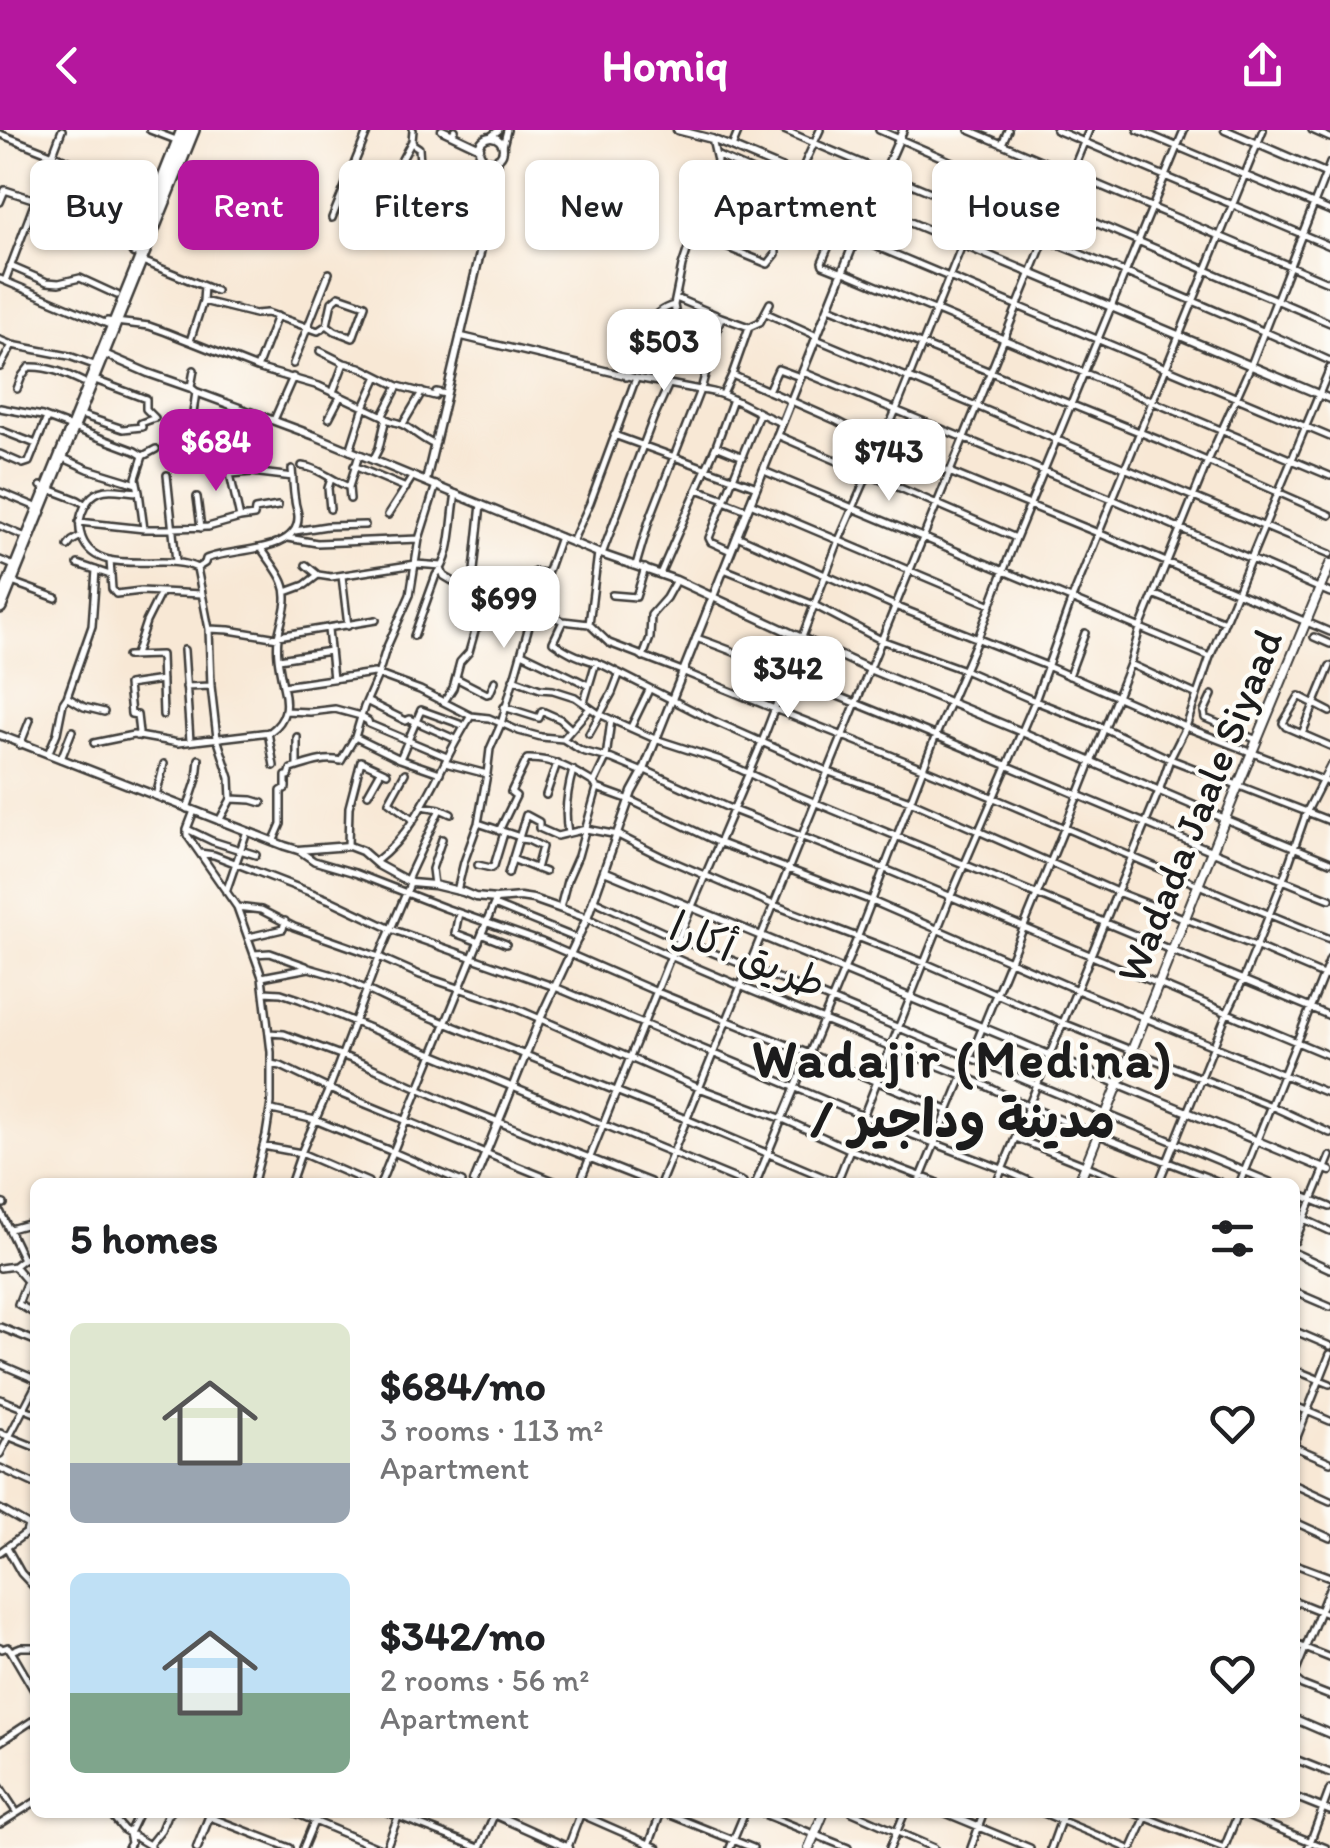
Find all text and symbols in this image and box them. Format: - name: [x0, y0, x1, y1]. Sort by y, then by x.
- icon: back: [40, 38, 95, 93]
- text: Homiq: [602, 38, 728, 92]
- icon: share: [1235, 38, 1290, 93]
- chip: Buy: [30, 160, 158, 250]
- chip: Rent: [178, 160, 319, 250]
- chip: Filters: [339, 160, 505, 250]
- chip: New: [525, 160, 659, 250]
- chip: Apartment: [679, 160, 912, 250]
- chip: House: [932, 160, 1096, 250]
- pin: $503: [605, 309, 723, 394]
- text: $503: [629, 322, 699, 360]
- pin: $684: [157, 409, 275, 494]
- pin: $743: [830, 419, 948, 504]
- text: $684: [181, 422, 251, 460]
- text: $743: [855, 432, 923, 470]
- pin: $699: [445, 566, 563, 651]
- text: $699: [471, 579, 537, 617]
- street label: Wadada Jaale Siyaad: [1105, 622, 1293, 990]
- pin: $342: [729, 636, 847, 721]
- text: $342: [753, 649, 823, 687]
- street label: طريق أكارا: [663, 901, 833, 1009]
- district label: Wadajir (Medina) / مدينة وداجير: [752, 1028, 1174, 1151]
- icon: filters: [1205, 1211, 1260, 1266]
- text: 5 homes: [70, 1213, 218, 1264]
- text: $684/mo: [380, 1360, 546, 1411]
- icon: home: [150, 1363, 270, 1483]
- icon: heart: [1205, 1396, 1260, 1451]
- text: 3 rooms · 113 m²: [380, 1411, 603, 1449]
- text: Apartment: [380, 1449, 529, 1487]
- text: $342/mo: [380, 1610, 546, 1661]
- icon: home: [150, 1613, 270, 1733]
- icon: heart: [1205, 1646, 1260, 1701]
- text: 2 rooms · 56 m²: [380, 1661, 589, 1699]
- text: Apartment: [380, 1699, 529, 1737]

